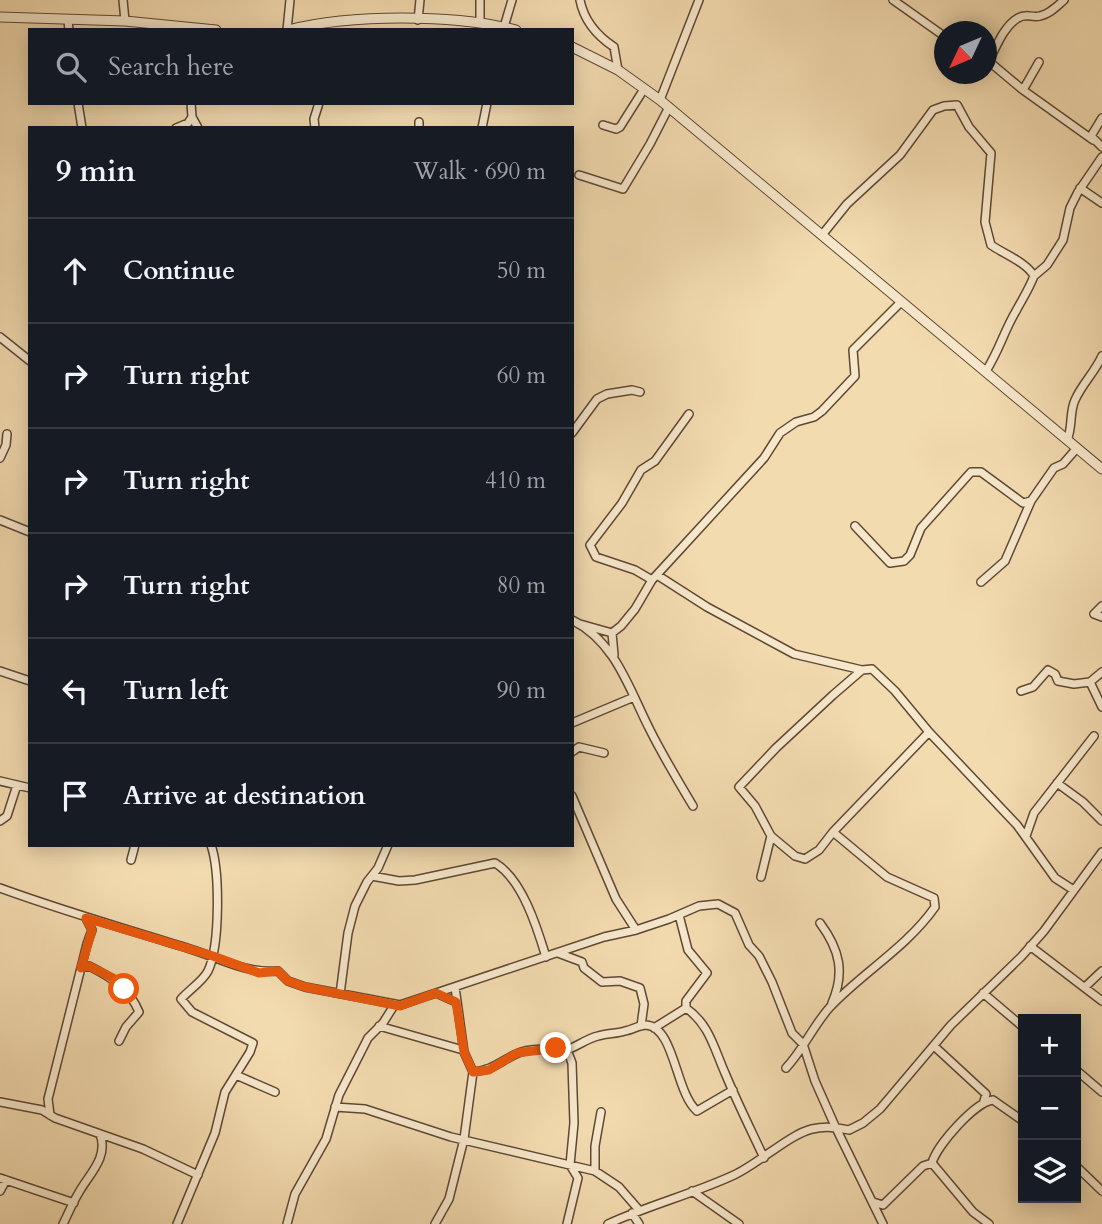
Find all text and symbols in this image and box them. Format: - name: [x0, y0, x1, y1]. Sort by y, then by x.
- north arrow: [934, 21, 997, 84]
- search box: [28, 28, 574, 105]
- icon: search: [52, 48, 90, 86]
- text: Search here: [108, 49, 234, 84]
- text: 9 min: [56, 151, 136, 192]
- text: Walk · 690 m: [413, 156, 546, 187]
- icon: ahead: [56, 252, 94, 290]
- text: Continue: [123, 253, 235, 288]
- text: 50 m: [497, 255, 546, 286]
- icon: right: [56, 357, 94, 395]
- text: Turn right: [123, 358, 250, 393]
- text: 60 m: [497, 360, 546, 391]
- icon: right: [56, 462, 94, 500]
- text: Turn right: [123, 463, 250, 498]
- text: 410 m: [485, 465, 546, 496]
- icon: right: [56, 567, 94, 605]
- text: Turn right: [123, 568, 250, 603]
- text: 80 m: [497, 570, 546, 601]
- icon: left: [56, 672, 94, 710]
- text: Turn left: [123, 673, 228, 708]
- text: 90 m: [497, 675, 546, 706]
- icon: arrive: [56, 777, 94, 815]
- text: Arrive at destination: [123, 778, 366, 813]
- route start: [108, 973, 139, 1004]
- map controls: [1018, 1014, 1081, 1203]
- button: +: [1018, 1014, 1081, 1077]
- route end: [540, 1032, 571, 1063]
- button: −: [1018, 1077, 1081, 1140]
- button: layers: [1018, 1140, 1081, 1203]

